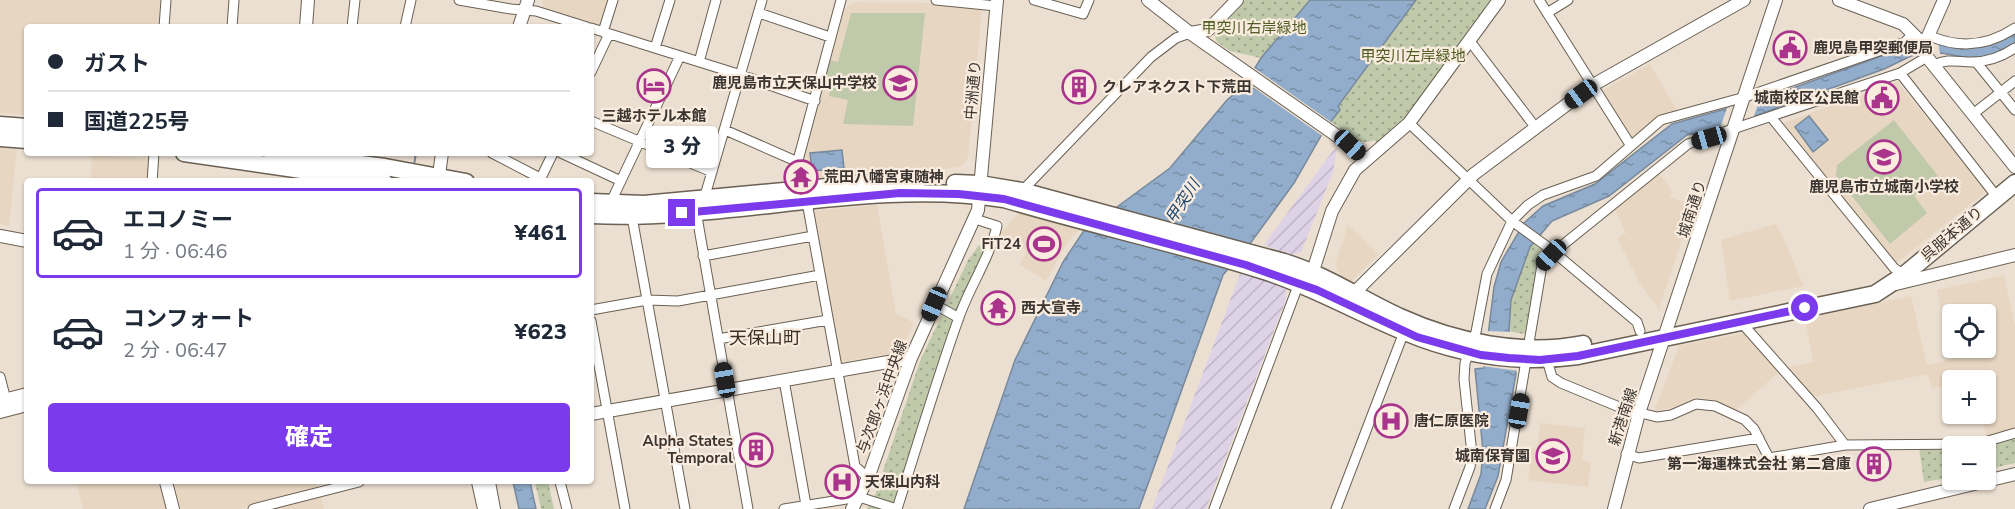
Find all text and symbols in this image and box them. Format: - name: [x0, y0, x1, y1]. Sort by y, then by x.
- park label: 甲突川右岸緑地: [1201, 18, 1307, 38]
- public building icon: 鹿児島甲突郵便局: [1772, 30, 1808, 66]
- place label: 鹿児島甲突郵便局: [1813, 38, 1933, 58]
- park label: 甲突川左岸緑地: [1360, 46, 1466, 66]
- text: ガスト: [84, 49, 150, 79]
- street label: 中洲通り: [960, 59, 986, 121]
- school or university icon: 鹿児島市立天保山中学校: [882, 65, 918, 101]
- hotel icon: 三越ホテル本館: [636, 68, 672, 104]
- building icon: クレアネクスト下荒田: [1061, 69, 1097, 105]
- place label: 鹿児島市立天保山中学校: [712, 73, 877, 93]
- car: [1561, 76, 1601, 112]
- place label: クレアネクスト下荒田: [1102, 77, 1252, 97]
- public building icon: 城南校区公民館: [1864, 80, 1900, 116]
- place label: 城南校区公民館: [1754, 88, 1859, 108]
- place label: 三越ホテル本館: [601, 106, 707, 126]
- text: 国道225号: [84, 107, 190, 137]
- car: [1689, 124, 1729, 152]
- callout: 3 分: [646, 126, 718, 168]
- car: [1331, 126, 1369, 164]
- text: 3 分: [663, 133, 701, 160]
- school or university icon: 鹿児島市立城南小学校: [1866, 139, 1902, 175]
- temple icon: 荒田八幡宮東随神: [783, 159, 819, 195]
- place label: 荒田八幡宮東随神: [824, 167, 944, 187]
- water label: 甲突川: [1161, 174, 1206, 228]
- street label: 城南通り: [1673, 177, 1711, 241]
- place label: 鹿児島市立城南小学校: [1809, 177, 1959, 197]
- route end: [668, 199, 695, 226]
- street label: 呉服本通り: [1917, 202, 1987, 266]
- text: エコノミー: [123, 205, 233, 235]
- icon: car: [51, 206, 105, 260]
- text: ¥461: [514, 218, 567, 248]
- sports icon: FiT24: [1026, 226, 1062, 262]
- place label: FiT24: [981, 234, 1021, 254]
- car: [1532, 236, 1570, 274]
- text: 1 分 · 06:46: [123, 238, 228, 265]
- car: [919, 284, 949, 324]
- temple icon: 西大宣寺: [980, 290, 1016, 326]
- route start: [1791, 294, 1818, 321]
- place label: 西大宣寺: [1021, 298, 1081, 318]
- text: コンフォート: [123, 304, 254, 334]
- map controls: [1942, 304, 1996, 490]
- button: locate: [1942, 304, 1996, 358]
- icon: car: [51, 305, 105, 359]
- text: ¥623: [514, 317, 567, 347]
- district label: 天保山町: [729, 326, 801, 350]
- text: 2 分 · 06:47: [123, 337, 228, 364]
- street label: 与次郎ヶ浜中央線: [852, 337, 912, 457]
- car: [713, 361, 737, 399]
- button: +: [1942, 370, 1996, 424]
- street label: 新港南線: [1604, 385, 1642, 449]
- car: [1507, 392, 1531, 430]
- button: 確定: [48, 403, 570, 472]
- hospital icon: 唐仁原医院: [1373, 403, 1409, 439]
- place label: 唐仁原医院: [1414, 411, 1489, 431]
- place label: Alpha States Temporal: [643, 431, 733, 468]
- building icon: Alpha States Temporal: [738, 432, 774, 468]
- button: −: [1942, 436, 1996, 490]
- school or university icon: 城南保育園: [1535, 438, 1571, 474]
- place label: 城南保育園: [1455, 446, 1530, 466]
- building icon: 第一海運株式会社 第二倉庫: [1856, 446, 1892, 482]
- place label: 第一海運株式会社 第二倉庫: [1667, 454, 1851, 474]
- hospital icon: 天保山内科: [824, 464, 860, 500]
- place label: 天保山内科: [865, 472, 940, 492]

